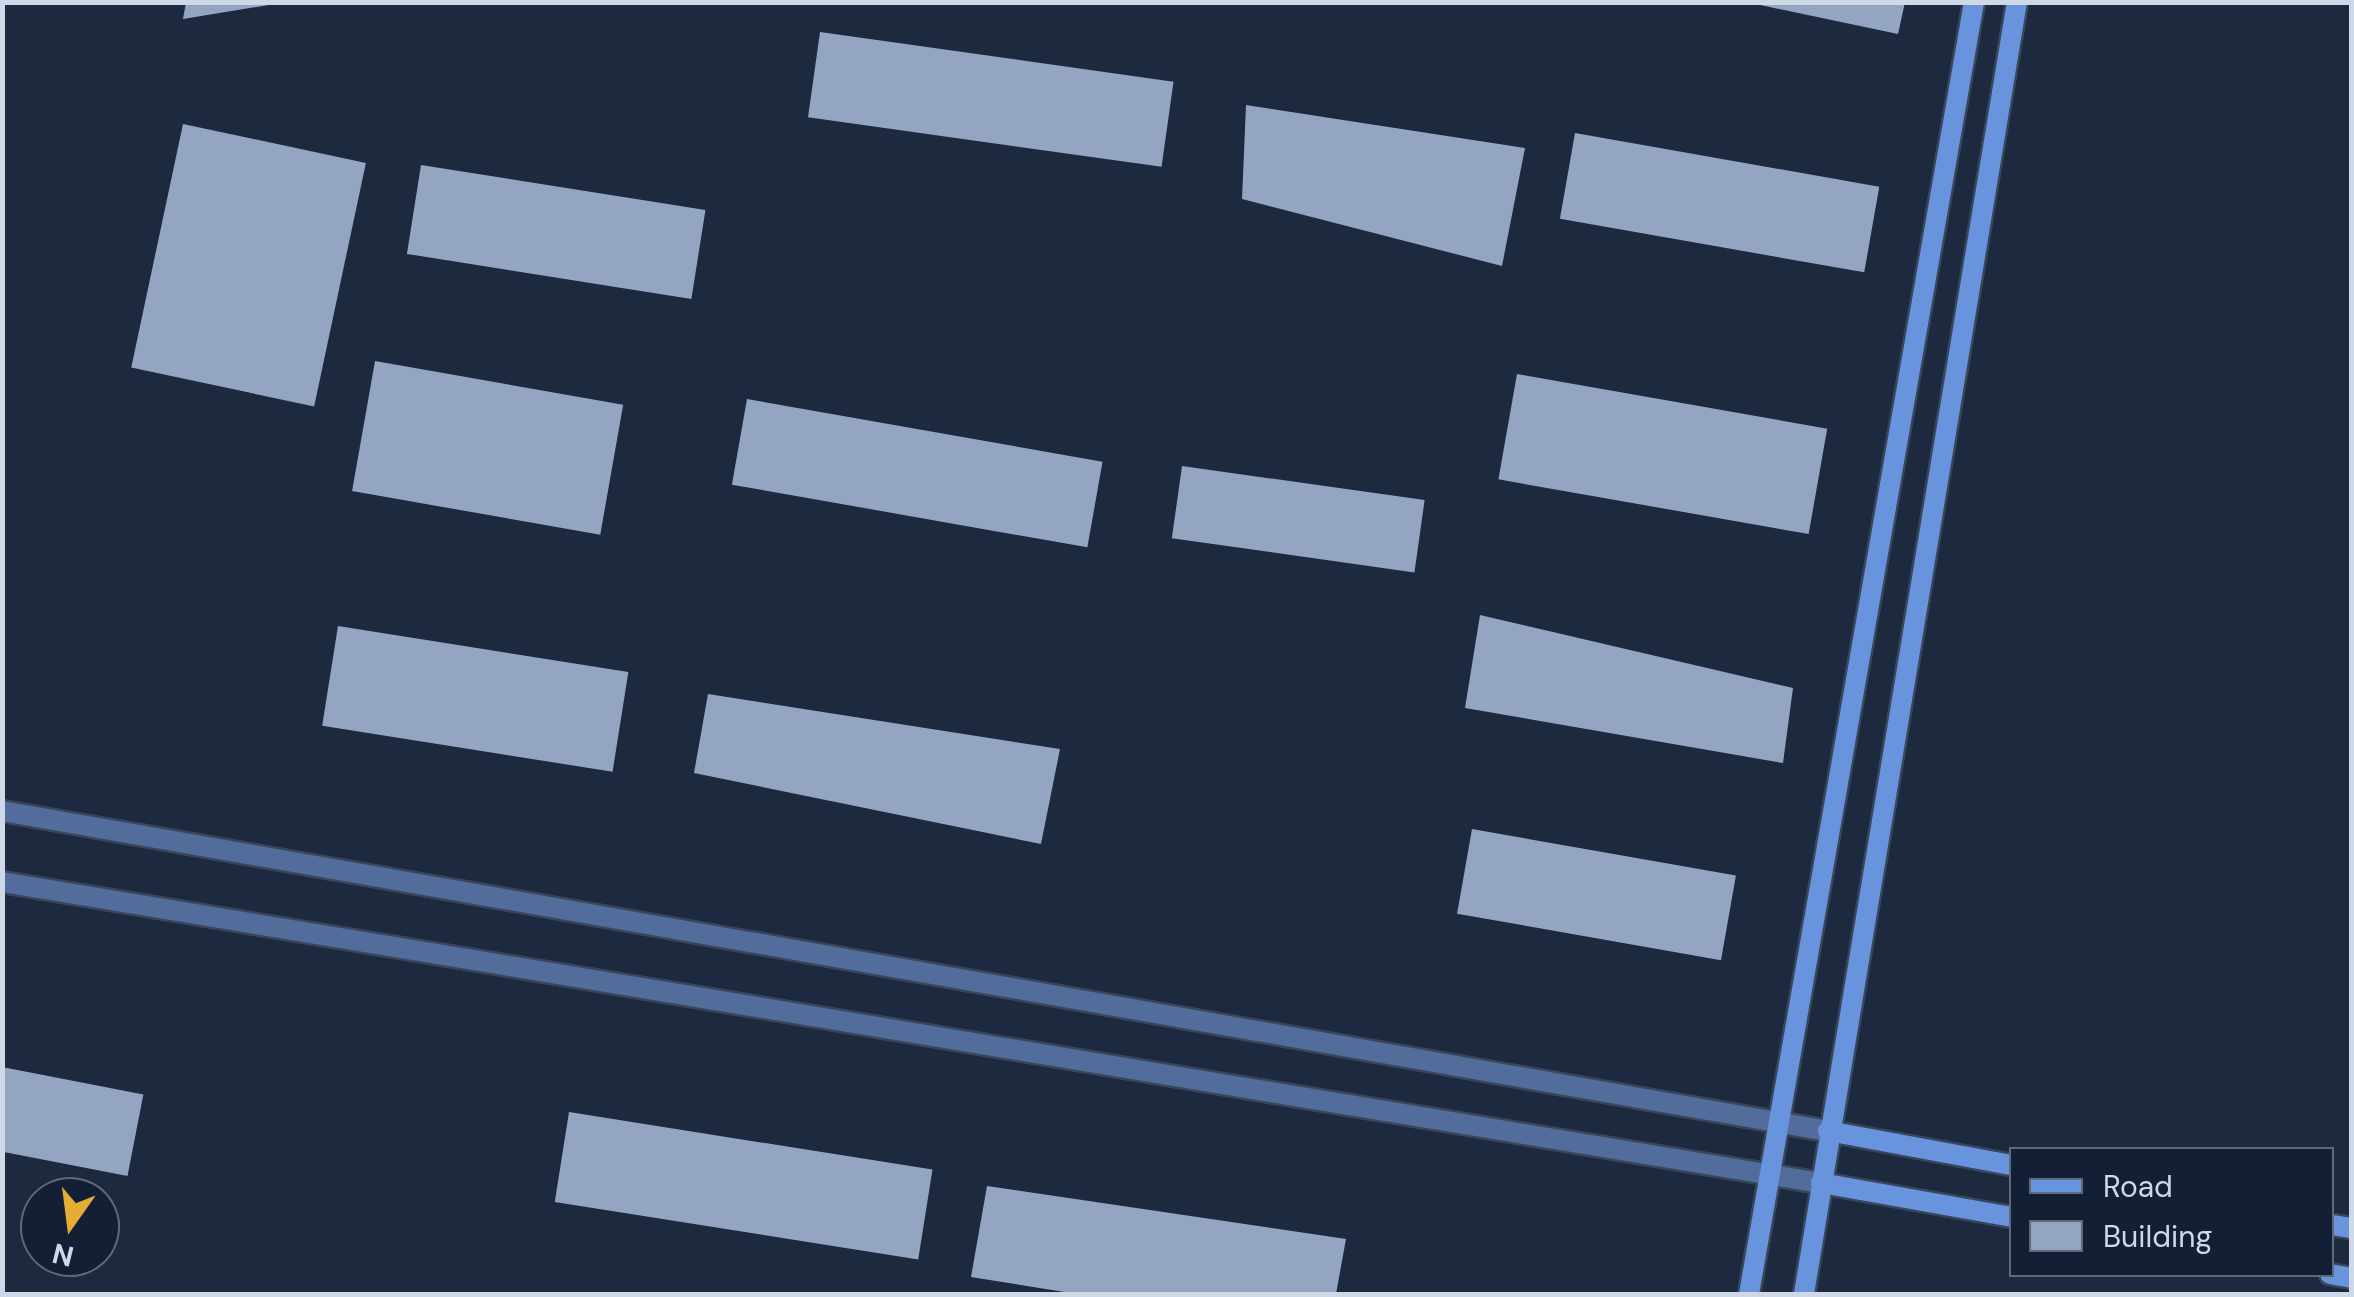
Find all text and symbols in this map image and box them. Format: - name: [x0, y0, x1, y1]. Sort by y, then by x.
- legend: [2009, 1147, 2334, 1277]
- text: Road: [2103, 1167, 2173, 1206]
- north arrow: [20, 1177, 120, 1277]
- text: Building: [2103, 1217, 2212, 1256]
- text: N: [49, 1234, 77, 1275]

